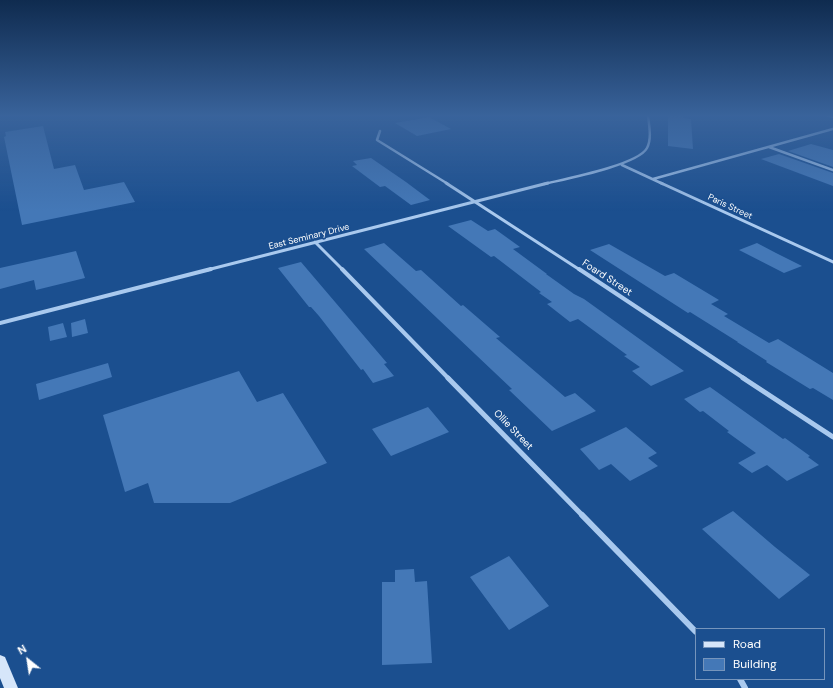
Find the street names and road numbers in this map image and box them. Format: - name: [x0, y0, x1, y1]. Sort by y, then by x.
- street label: Paris Street: [706, 192, 754, 222]
- street label: East Seminary Drive: [268, 222, 350, 252]
- street label: Foard Street: [580, 257, 634, 299]
- street label: Ollie Street: [491, 407, 535, 453]

